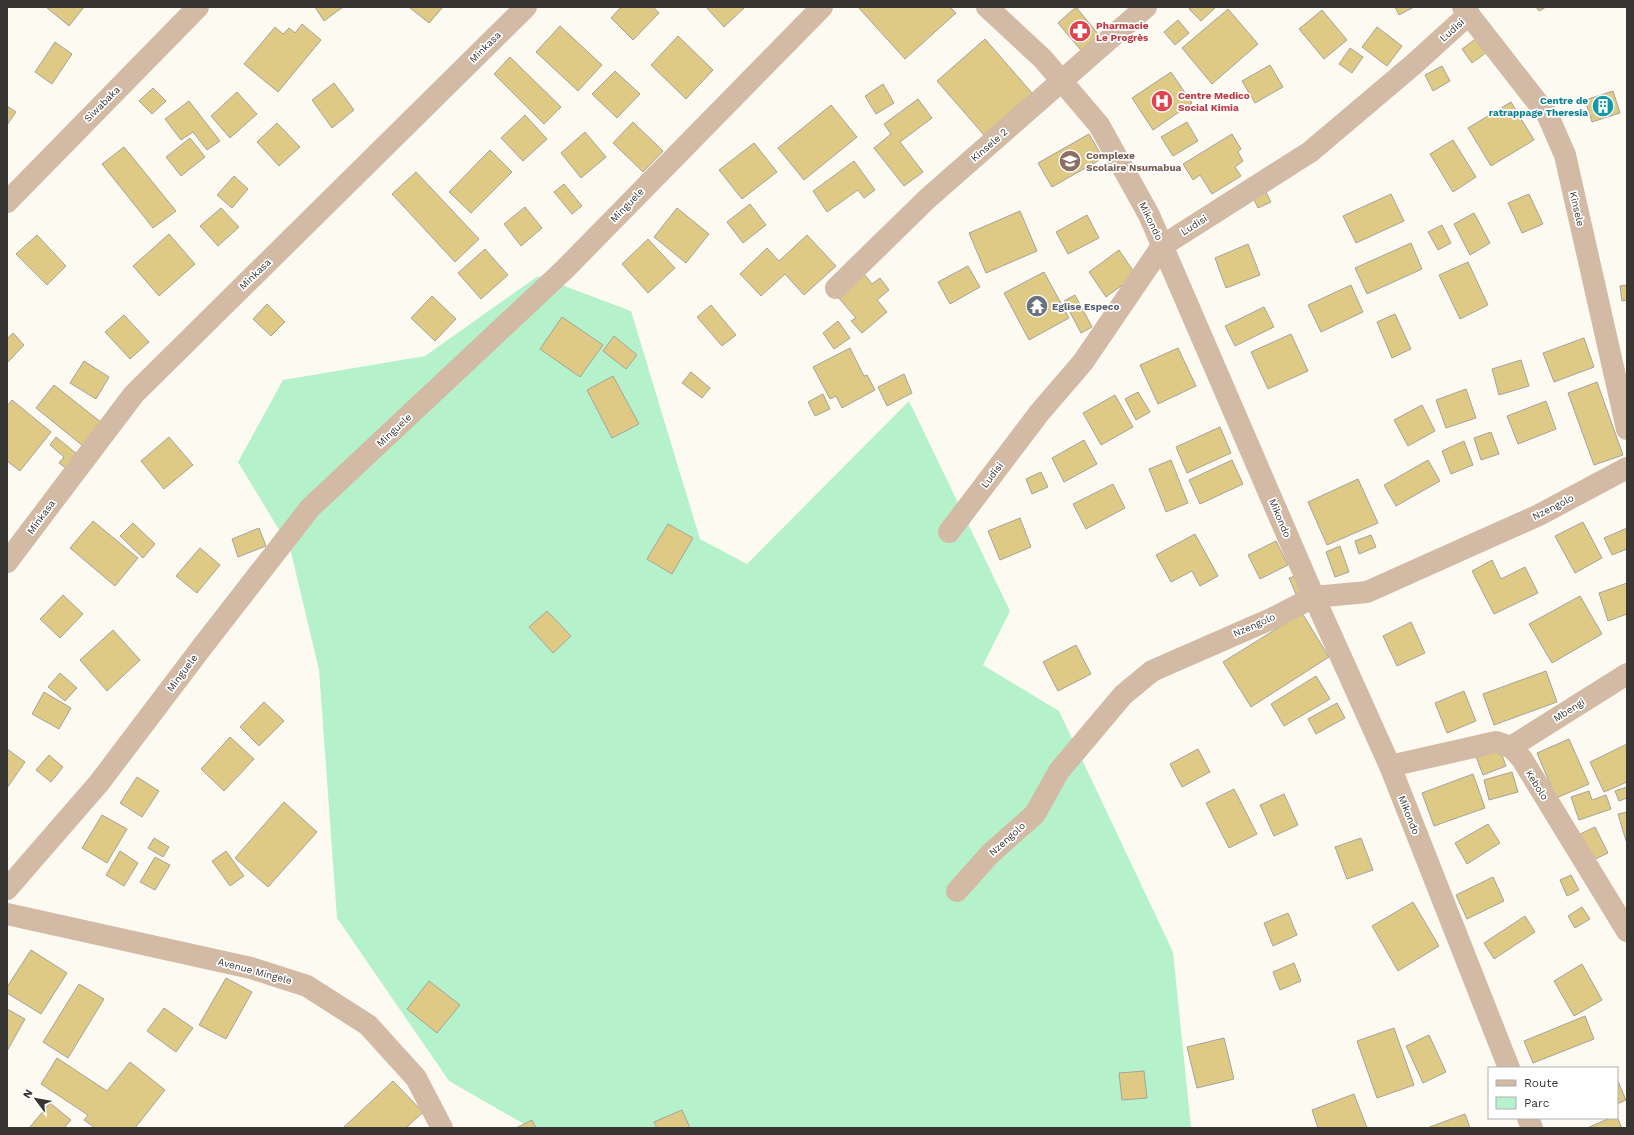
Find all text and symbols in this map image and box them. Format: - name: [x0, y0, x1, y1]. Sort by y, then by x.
- street label: Ludisi: [1438, 16, 1466, 44]
- pharmacy icon: Pharmacie Le Progrès: [1067, 18, 1093, 44]
- place label: Pharmacie Le Progrès: [1096, 20, 1149, 43]
- street label: Minkasa: [467, 29, 503, 65]
- street label: Siwabaka: [82, 84, 122, 124]
- hospital icon: Centre Medico Social Kimia: [1149, 88, 1175, 114]
- place label: Centre Medico Social Kimia: [1178, 90, 1250, 113]
- building icon: Centre de ratrappage Theresia: [1590, 93, 1616, 119]
- place label: Centre de ratrappage Theresia: [1489, 95, 1588, 118]
- street label: Kinsele 2: [969, 126, 1010, 164]
- school or university icon: Complexe Scolaire Nsumabua: [1057, 148, 1083, 174]
- place label: Complexe Scolaire Nsumabua: [1086, 150, 1182, 173]
- street label: Minguele: [608, 185, 646, 224]
- street label: Kinsele: [1568, 191, 1586, 228]
- street label: Mikondo: [1137, 200, 1165, 242]
- street label: Ludisi: [1179, 213, 1209, 237]
- street label: Minkasa: [237, 256, 273, 292]
- temple icon: Eglise Especo: [1024, 293, 1050, 319]
- place label: Eglise Especo: [1052, 301, 1119, 312]
- street label: Minguele: [374, 411, 414, 449]
- street label: Ludisi: [979, 460, 1005, 490]
- street label: Nzengolo: [1531, 492, 1575, 522]
- street label: Mikondo: [1267, 497, 1293, 539]
- street label: Minkasa: [25, 498, 57, 536]
- street label: Nzengolo: [1231, 611, 1277, 639]
- street label: Minguele: [165, 652, 200, 694]
- street label: Mbengi: [1551, 696, 1587, 724]
- street label: Kebolo: [1524, 768, 1550, 802]
- street label: Mikondo: [1396, 794, 1422, 836]
- street label: Nzengolo: [987, 820, 1027, 858]
- street label: Avenue Mingele: [217, 956, 293, 986]
- legend: [1488, 1067, 1618, 1119]
- text: Route: [1524, 1076, 1558, 1090]
- north arrow: [16, 1079, 56, 1119]
- text: N: [20, 1087, 36, 1101]
- text: Parc: [1524, 1096, 1550, 1110]

